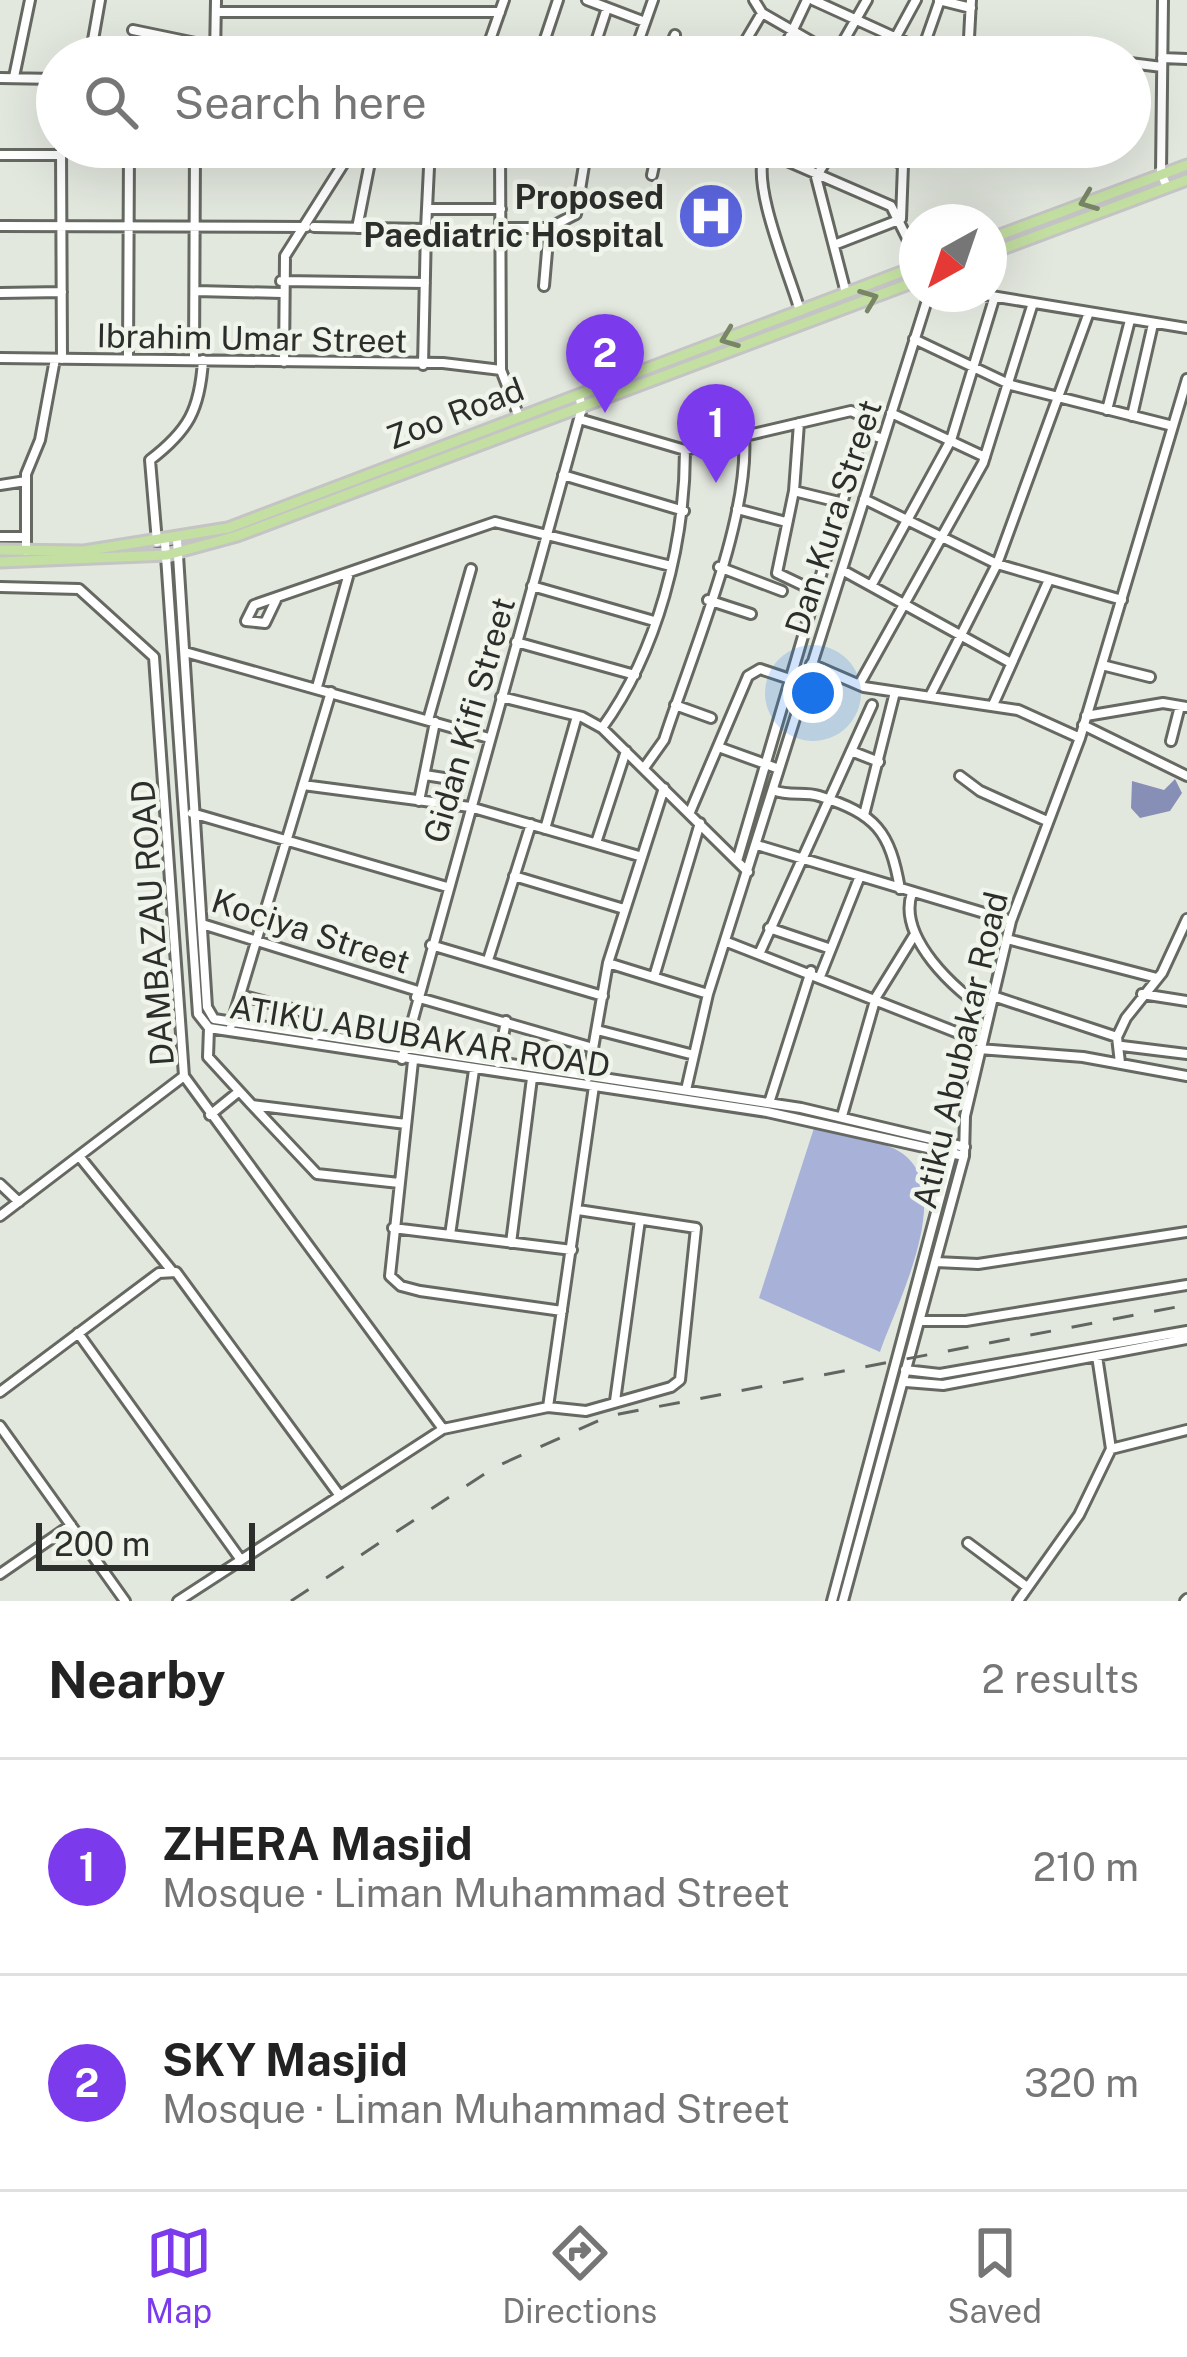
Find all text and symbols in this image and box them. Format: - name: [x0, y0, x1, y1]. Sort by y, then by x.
- search box: [36, 36, 1151, 168]
- icon: search: [78, 69, 144, 135]
- text: Search here: [174, 76, 427, 129]
- place label: Proposed Paediatric Hospital: [363, 178, 664, 254]
- hospital icon: Proposed Paediatric Hospital: [676, 181, 746, 251]
- one-way arrow: [1078, 187, 1099, 212]
- north arrow: [899, 204, 1007, 312]
- one-way arrow: [858, 289, 879, 314]
- pin: 2: [566, 314, 644, 413]
- street label: Ibrahim Umar Street: [96, 316, 408, 360]
- one-way arrow: [720, 323, 741, 348]
- street label: Zoo Road: [381, 369, 529, 457]
- pin: 1: [677, 384, 755, 483]
- street label: Dan Kura Street: [777, 395, 889, 639]
- street label: Gidan Kifi Street: [416, 593, 522, 847]
- your location: [783, 663, 843, 723]
- street label: DAMBAZAU ROAD: [123, 779, 181, 1067]
- street label: Kociya Street: [207, 881, 415, 981]
- street label: Atiku Abubakar Road: [905, 888, 1015, 1212]
- street label: ATIKU ABUBAKAR ROAD: [227, 987, 613, 1085]
- scale bar: [36, 1517, 255, 1570]
- text: 200 m: [54, 1525, 150, 1563]
- text: Nearby: [48, 1650, 225, 1709]
- text: 2 results: [982, 1656, 1139, 1702]
- text: ZHERA Masjid: [162, 1817, 473, 1870]
- text: 1: [79, 1844, 95, 1890]
- text: 210 m: [1033, 1844, 1139, 1890]
- text: Mosque · Liman Muhammad Street: [162, 1870, 790, 1916]
- text: SKY Masjid: [162, 2033, 408, 2086]
- text: 2: [75, 2060, 99, 2106]
- text: 320 m: [1024, 2060, 1139, 2106]
- text: Mosque · Liman Muhammad Street: [162, 2086, 790, 2132]
- tab: Map: [145, 2220, 212, 2330]
- tab: Directions: [502, 2220, 657, 2330]
- tab: Saved: [948, 2220, 1042, 2330]

